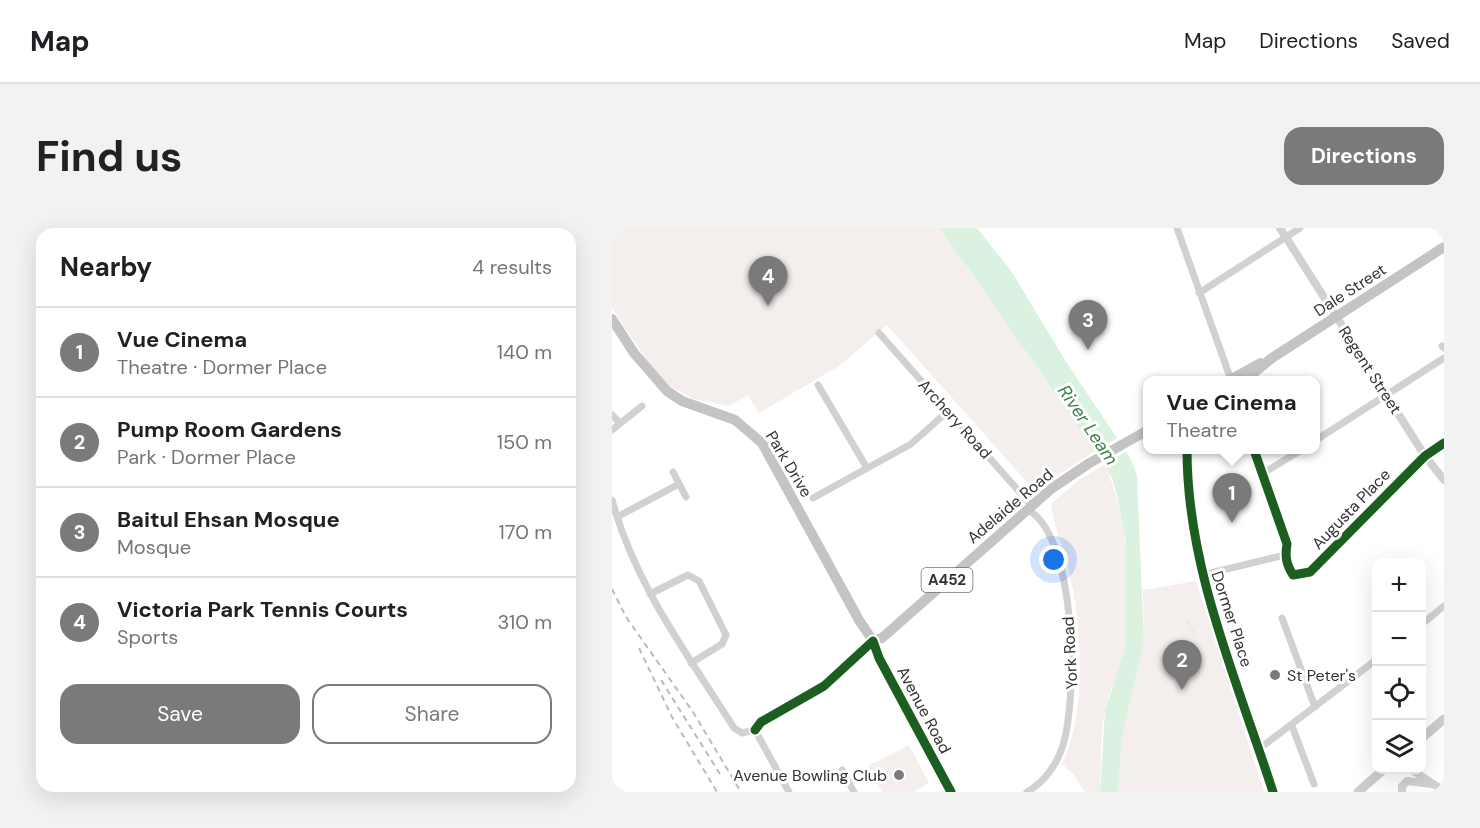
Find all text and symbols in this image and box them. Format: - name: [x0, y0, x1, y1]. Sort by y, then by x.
- text: Map: [30, 23, 90, 60]
- text: Map: [1184, 27, 1226, 55]
- text: Directions: [1259, 27, 1358, 55]
- text: Saved: [1391, 27, 1450, 55]
- button: Directions: [1284, 127, 1444, 185]
- text: Find us: [36, 129, 182, 184]
- text: Nearby: [60, 250, 152, 284]
- text: 4 results: [472, 254, 552, 280]
- pin: 4: [748, 256, 788, 306]
- street label: Dale Street: [1310, 259, 1390, 321]
- pin: 3: [1068, 300, 1108, 350]
- street label: Regent Street: [1334, 322, 1406, 418]
- text: Vue Cinema: [117, 325, 247, 354]
- text: 1: [76, 339, 83, 365]
- text: 140 m: [497, 339, 552, 365]
- text: Theatre · Dormer Place: [117, 354, 327, 380]
- street label: Archery Road: [914, 375, 996, 463]
- popup: [1143, 376, 1320, 454]
- water label: River Leam: [1052, 380, 1124, 470]
- text: Vue Cinema: [1166, 388, 1297, 417]
- text: Pump Room Gardens: [117, 415, 342, 444]
- text: Theatre: [1166, 417, 1237, 443]
- street label: Park Drive: [761, 427, 817, 501]
- text: 2: [74, 429, 85, 455]
- text: 150 m: [497, 429, 552, 455]
- text: Park · Dormer Place: [117, 444, 296, 470]
- street label: Adelaide Road: [963, 464, 1057, 548]
- street label: Augusta Place: [1307, 464, 1395, 554]
- pin: 1: [1212, 474, 1252, 523]
- text: Baitul Ehsan Mosque: [117, 505, 340, 534]
- text: 3: [73, 519, 86, 545]
- text: 170 m: [499, 519, 552, 545]
- text: Mosque: [117, 534, 191, 560]
- your location: [1039, 545, 1068, 574]
- map controls: [1372, 558, 1426, 774]
- button: +: [1372, 558, 1426, 612]
- road number: A452: [922, 568, 972, 592]
- street label: Dormer Place: [1207, 568, 1257, 670]
- text: Victoria Park Tennis Courts: [117, 595, 408, 624]
- text: 4: [73, 609, 86, 635]
- text: 310 m: [497, 609, 552, 635]
- button: −: [1372, 612, 1426, 666]
- street label: York Road: [1058, 616, 1082, 690]
- text: Sports: [117, 624, 178, 650]
- pin: 2: [1162, 640, 1202, 690]
- street label: Avenue Road: [892, 663, 956, 757]
- place label: St Peter's: [1287, 665, 1356, 686]
- button: locate: [1372, 666, 1426, 720]
- marker: St Peter's: [1268, 668, 1282, 682]
- button: Save: [60, 684, 300, 744]
- button: Share: [312, 684, 552, 744]
- button: layers: [1372, 720, 1426, 774]
- place label: Avenue Bowling Club: [733, 765, 887, 786]
- marker: Avenue Bowling Club: [892, 768, 906, 782]

